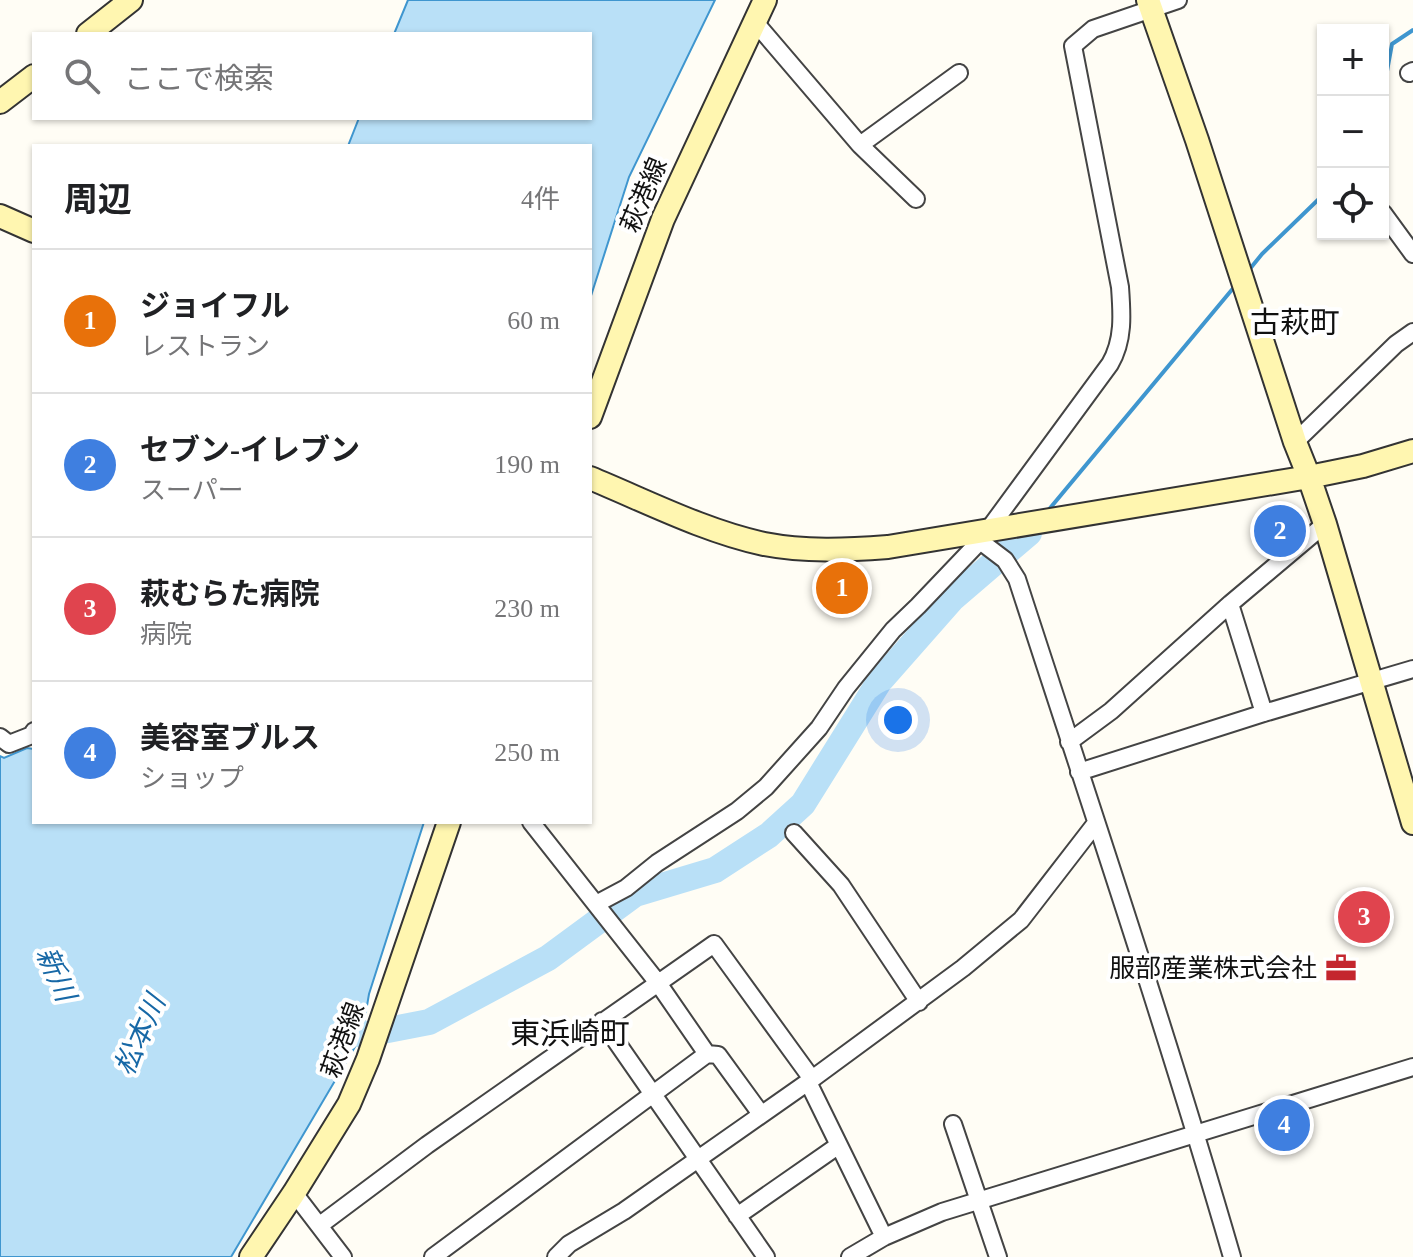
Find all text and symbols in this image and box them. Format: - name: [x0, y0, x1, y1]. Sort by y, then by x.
- map controls: [1317, 24, 1389, 240]
- button: +: [1317, 24, 1389, 96]
- search box: [32, 32, 592, 120]
- icon: search: [60, 54, 104, 98]
- text: ここで検索: [124, 62, 274, 95]
- button: −: [1317, 96, 1389, 168]
- street label: 萩港線: [615, 153, 673, 237]
- button: locate: [1317, 168, 1389, 240]
- text: 周辺: [64, 181, 132, 218]
- text: 4件: [521, 185, 560, 214]
- text: ジョイフル: [140, 289, 290, 322]
- text: 1: [84, 306, 97, 335]
- text: 60 m: [507, 306, 560, 335]
- district label: 古萩町: [1250, 306, 1340, 339]
- text: レストラン: [140, 332, 270, 361]
- text: セブン-イレブン: [140, 433, 360, 466]
- text: 2: [84, 450, 97, 479]
- text: 190 m: [494, 450, 560, 479]
- text: スーパー: [140, 476, 244, 505]
- pin: 2: [1254, 501, 1306, 561]
- pin: 1: [816, 558, 868, 618]
- text: 萩むらた病院: [140, 577, 320, 610]
- text: 3: [84, 594, 97, 623]
- text: 230 m: [494, 594, 560, 623]
- text: 病院: [140, 620, 192, 649]
- your location: [878, 700, 918, 740]
- text: 美容室ブルス: [140, 721, 320, 754]
- text: 4: [84, 738, 97, 767]
- text: 250 m: [494, 738, 560, 767]
- text: ショップ: [140, 764, 244, 793]
- pin: 3: [1338, 887, 1390, 947]
- water label: 新川: [30, 942, 83, 1009]
- office icon: 服部産業株式会社: [1324, 951, 1358, 985]
- place label: 服部産業株式会社: [1109, 954, 1317, 983]
- water label: 松本川: [109, 988, 172, 1080]
- street label: 萩港線: [316, 998, 370, 1082]
- district label: 東浜崎町: [510, 1017, 630, 1050]
- pin: 4: [1258, 1095, 1310, 1155]

